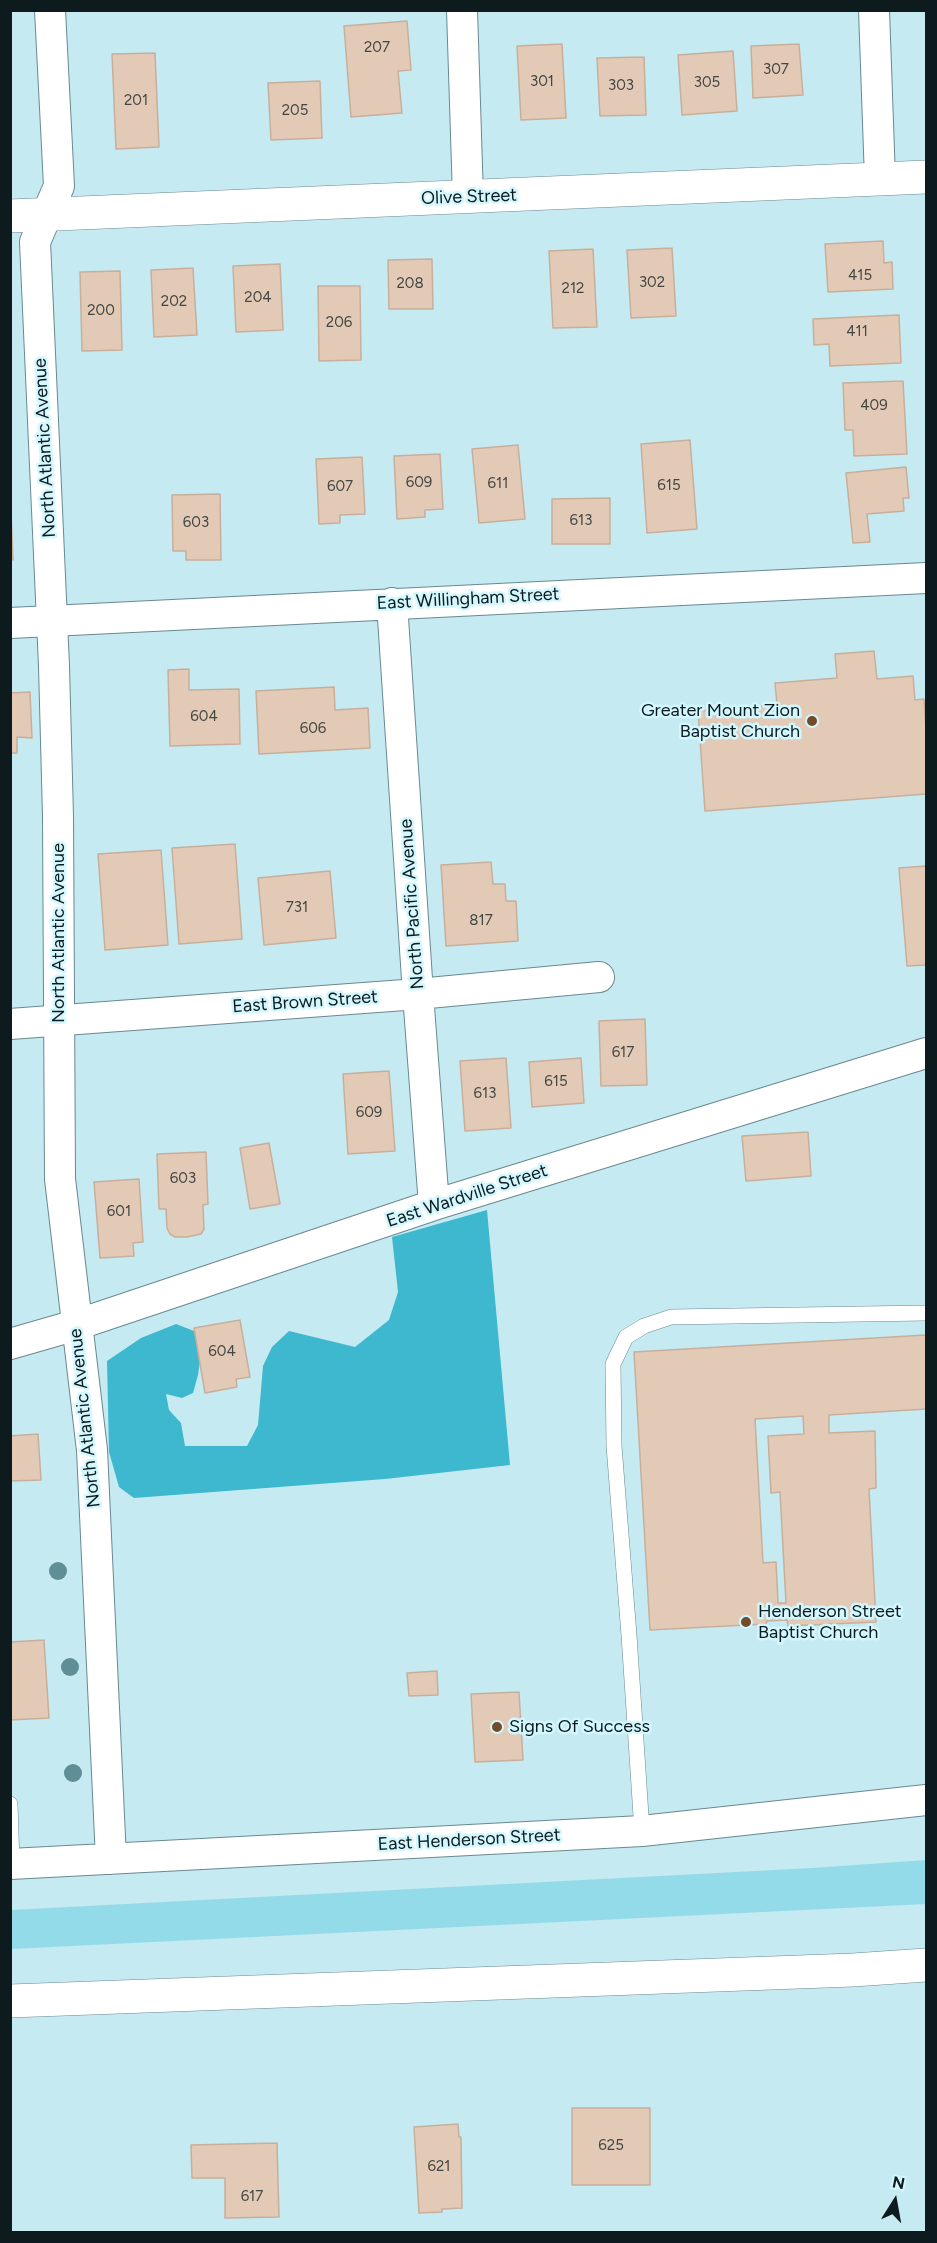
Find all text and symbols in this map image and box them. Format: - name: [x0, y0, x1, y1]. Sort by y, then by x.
- house number: 207: [364, 39, 390, 57]
- house number: 307: [763, 61, 789, 79]
- house number: 301: [530, 73, 554, 91]
- house number: 305: [694, 74, 720, 92]
- house number: 303: [608, 77, 634, 95]
- house number: 201: [124, 92, 148, 110]
- house number: 205: [282, 102, 308, 120]
- street label: Olive Street: [421, 185, 517, 209]
- house number: 415: [848, 267, 872, 285]
- house number: 302: [639, 274, 665, 292]
- house number: 208: [396, 275, 424, 293]
- house number: 212: [562, 280, 584, 298]
- house number: 204: [244, 289, 272, 307]
- house number: 202: [161, 293, 187, 311]
- house number: 200: [87, 302, 115, 320]
- house number: 206: [326, 314, 352, 332]
- house number: 411: [846, 323, 868, 341]
- street label: North Atlantic Avenue: [30, 358, 60, 538]
- house number: 409: [860, 397, 888, 415]
- house number: 609: [406, 474, 432, 492]
- house number: 611: [488, 475, 508, 493]
- house number: 615: [657, 477, 681, 495]
- house number: 607: [327, 478, 353, 496]
- house number: 613: [570, 512, 592, 530]
- house number: 603: [183, 514, 209, 532]
- street label: East Willingham Street: [376, 583, 560, 615]
- place label: Greater Mount Zion Baptist Church: [641, 700, 800, 742]
- house number: 604: [190, 708, 218, 726]
- marker: Greater Mount Zion Baptist Church: [805, 714, 819, 728]
- house number: 606: [300, 720, 326, 738]
- street label: North Pacific Avenue: [395, 818, 429, 990]
- street label: North Atlantic Avenue: [48, 843, 70, 1023]
- house number: 731: [286, 899, 308, 917]
- house number: 817: [469, 912, 493, 930]
- street label: East Brown Street: [232, 986, 378, 1018]
- house number: 617: [612, 1044, 634, 1062]
- house number: 615: [544, 1073, 568, 1091]
- house number: 613: [474, 1085, 496, 1103]
- house number: 609: [356, 1104, 382, 1122]
- street label: East Wardville Street: [384, 1160, 550, 1232]
- house number: 603: [170, 1170, 196, 1188]
- house number: 601: [107, 1203, 131, 1221]
- street label: North Atlantic Avenue: [65, 1327, 105, 1509]
- house number: 604: [208, 1343, 236, 1361]
- place label: Henderson Street Baptist Church: [758, 1601, 902, 1644]
- marker: Henderson Street Baptist Church: [739, 1615, 753, 1629]
- place label: Signs Of Success: [509, 1716, 650, 1738]
- marker: Signs Of Success: [490, 1720, 504, 1734]
- street label: East Henderson Street: [377, 1824, 561, 1856]
- house number: 625: [598, 2137, 624, 2155]
- house number: 621: [427, 2158, 451, 2176]
- north arrow: [865, 2171, 925, 2231]
- text: N: [891, 2172, 906, 2193]
- house number: 617: [241, 2188, 263, 2206]

